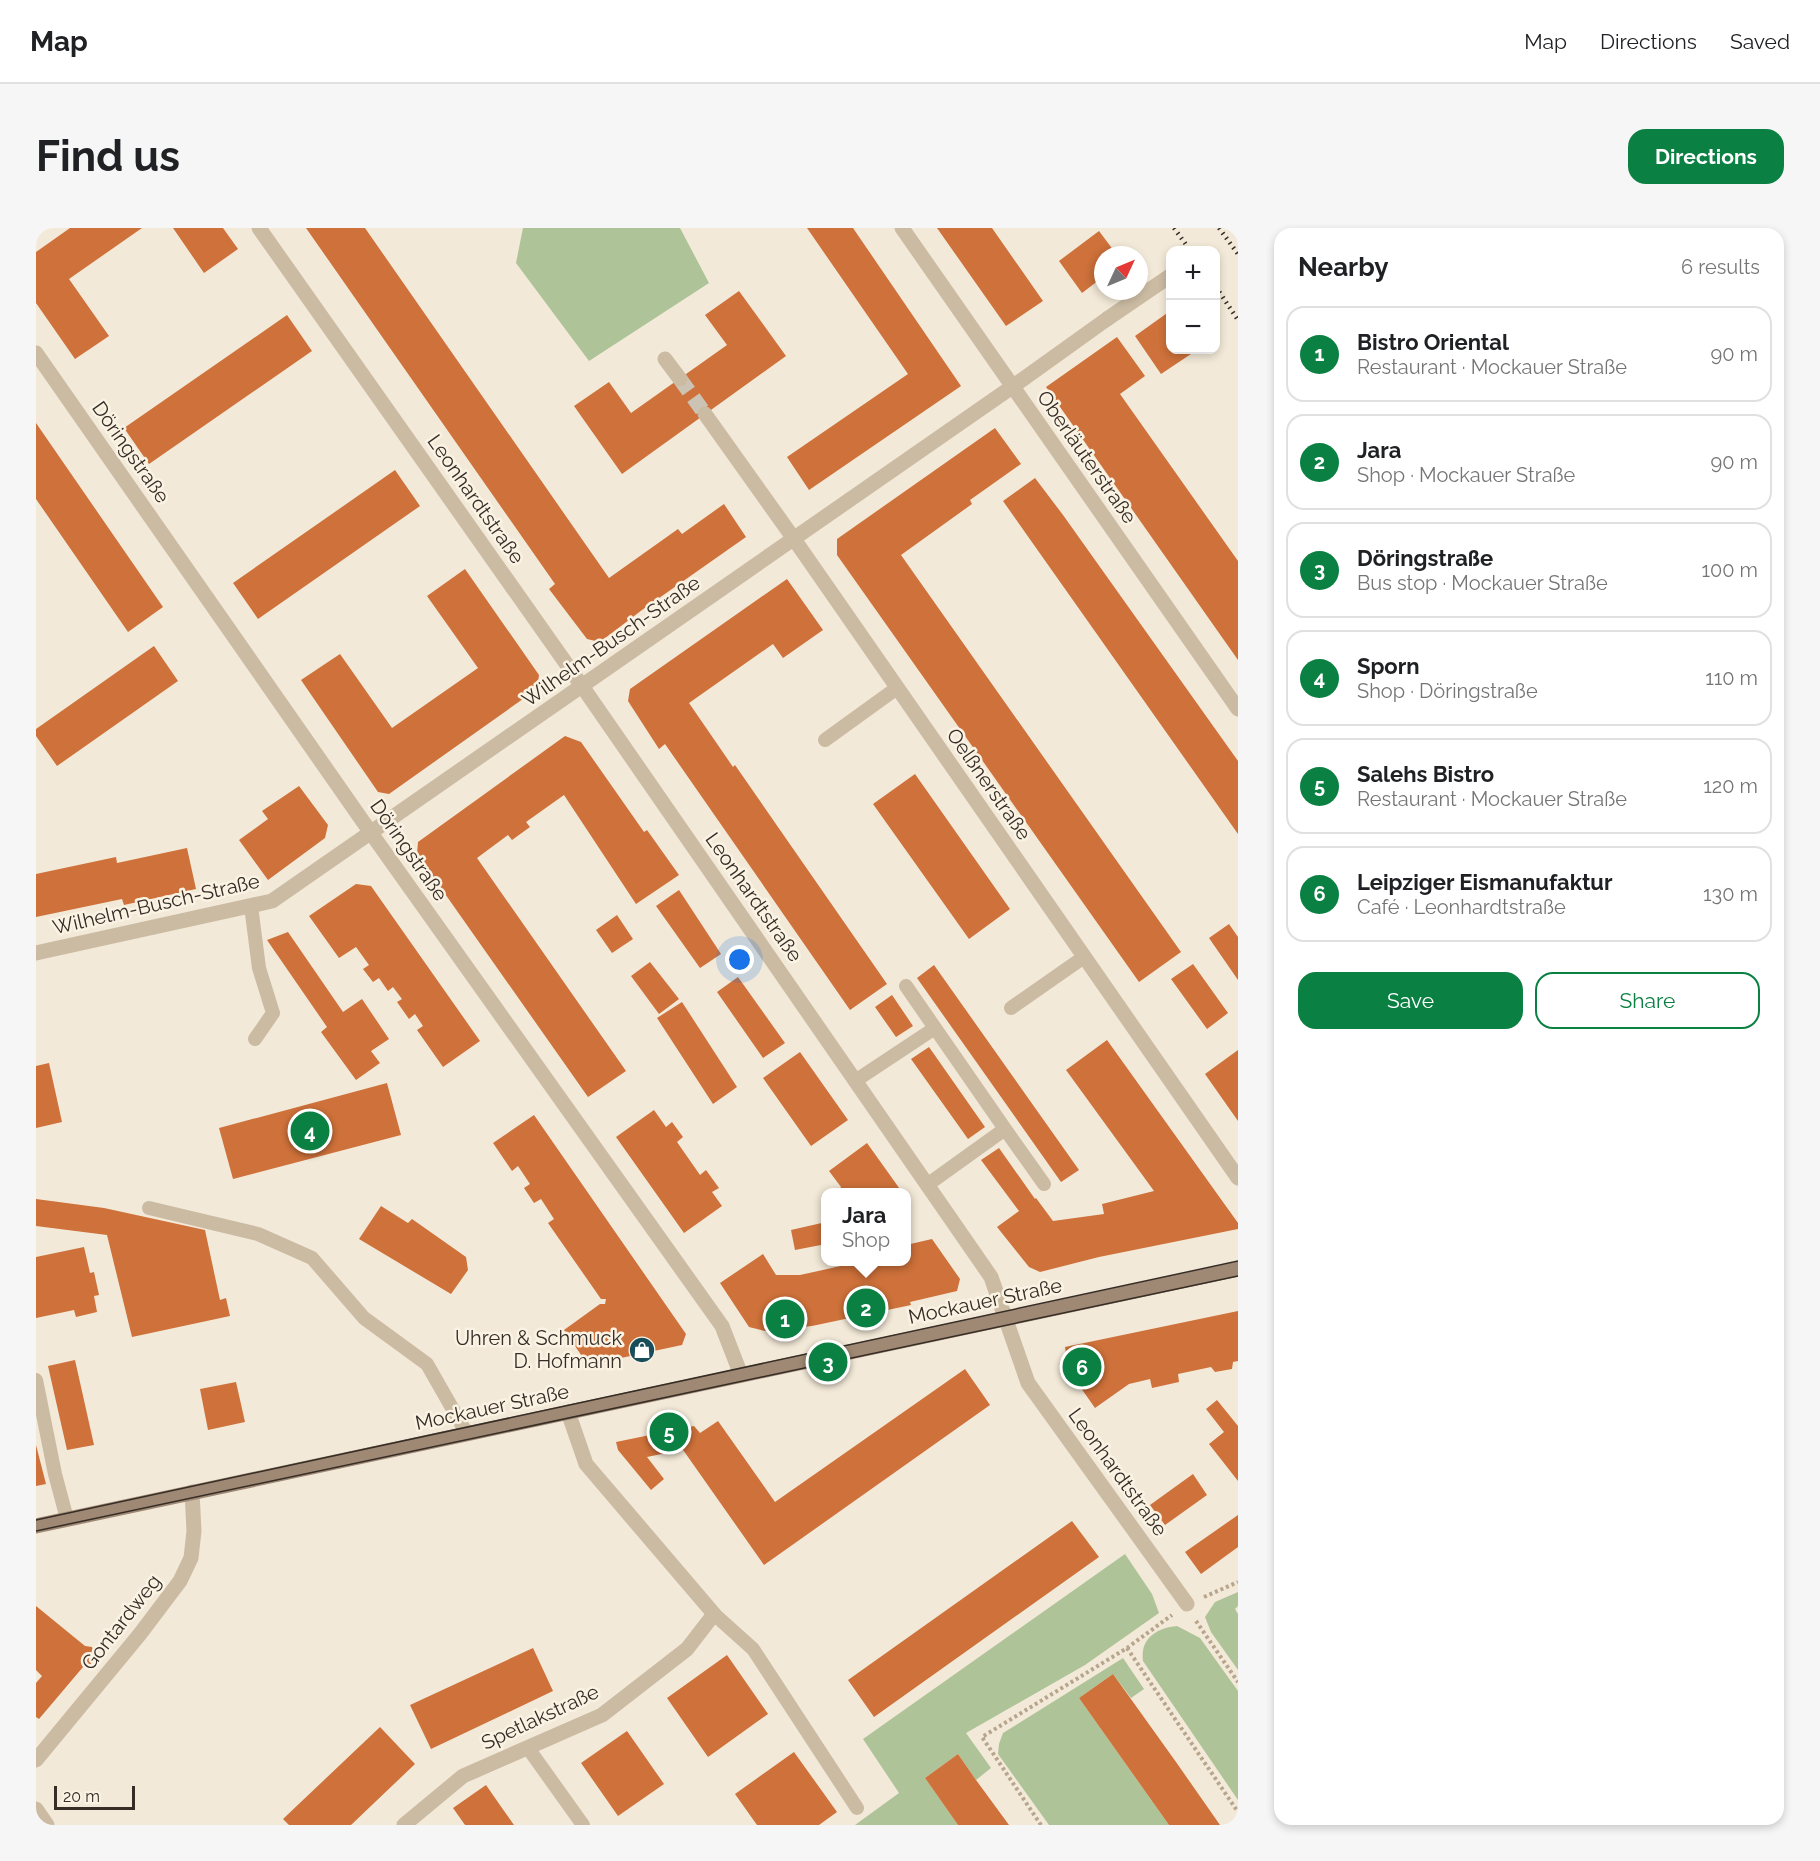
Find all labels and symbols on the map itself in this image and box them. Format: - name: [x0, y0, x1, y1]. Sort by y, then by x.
- north arrow: [1094, 246, 1148, 300]
- street label: Oberläuterstraße: [1032, 386, 1142, 528]
- street label: Döringstraße: [87, 397, 175, 508]
- street label: Leonhardtstraße: [423, 430, 530, 568]
- street label: Wilhelm-Busch-Straße: [517, 570, 705, 712]
- street label: Oelßnerstraße: [942, 724, 1036, 845]
- street label: Döringstraße: [365, 795, 453, 906]
- street label: Leonhardtstraße: [701, 828, 808, 966]
- street label: Wilhelm-Busch-Straße: [50, 868, 262, 939]
- your location: [725, 945, 754, 974]
- pin: 4: [290, 1108, 330, 1154]
- street label: Mockauer Straße: [906, 1273, 1064, 1329]
- pin: 2: [846, 1286, 886, 1330]
- pin: 1: [766, 1296, 804, 1342]
- place label: Uhren & Schmuck D. Hofmann: [455, 1326, 622, 1373]
- shop icon: Uhren & Schmuck D. Hofmann: [627, 1335, 657, 1365]
- pin: 3: [808, 1340, 848, 1384]
- pin: 6: [1062, 1344, 1102, 1390]
- street label: Mockauer Straße: [413, 1379, 571, 1435]
- street label: Leonhardtstraße: [1064, 1403, 1173, 1541]
- pin: 5: [650, 1410, 688, 1454]
- street label: Gontardweg: [76, 1569, 166, 1675]
- street label: Spetlakstraße: [477, 1679, 603, 1755]
- scale bar: [54, 1783, 135, 1810]

